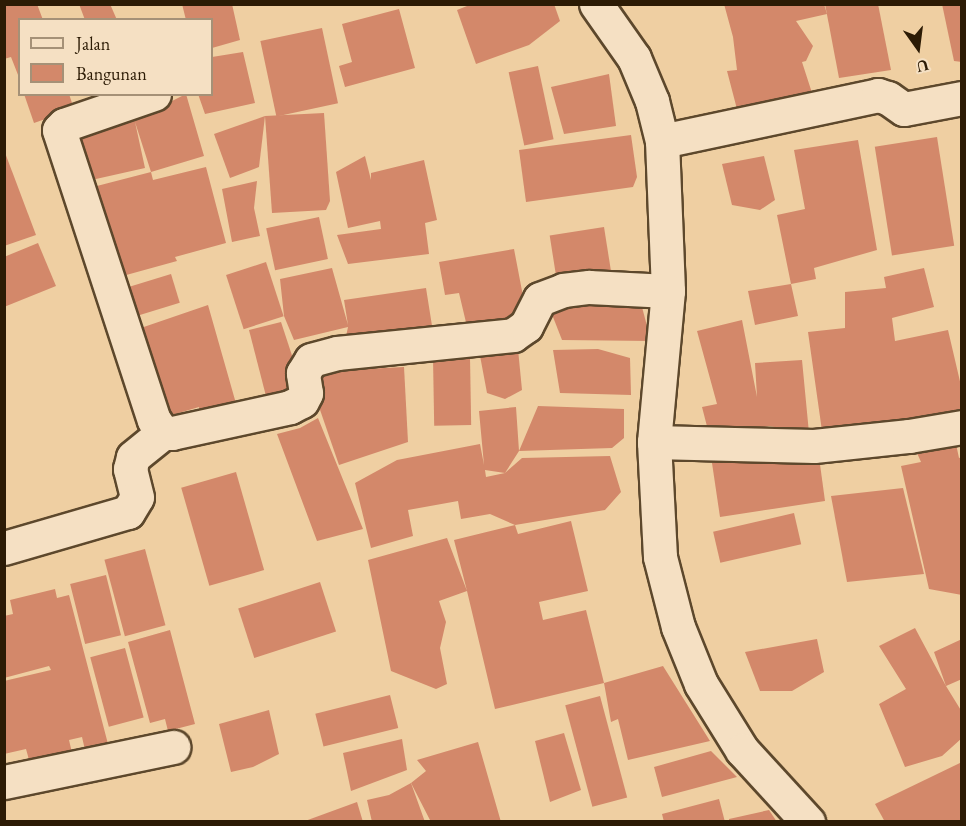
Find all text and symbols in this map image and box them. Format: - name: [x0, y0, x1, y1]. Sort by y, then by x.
- legend: [18, 18, 213, 96]
- north arrow: [888, 18, 948, 78]
- text: Jalan: [76, 32, 110, 55]
- text: U: [914, 54, 931, 78]
- text: Bangunan: [76, 62, 147, 85]

